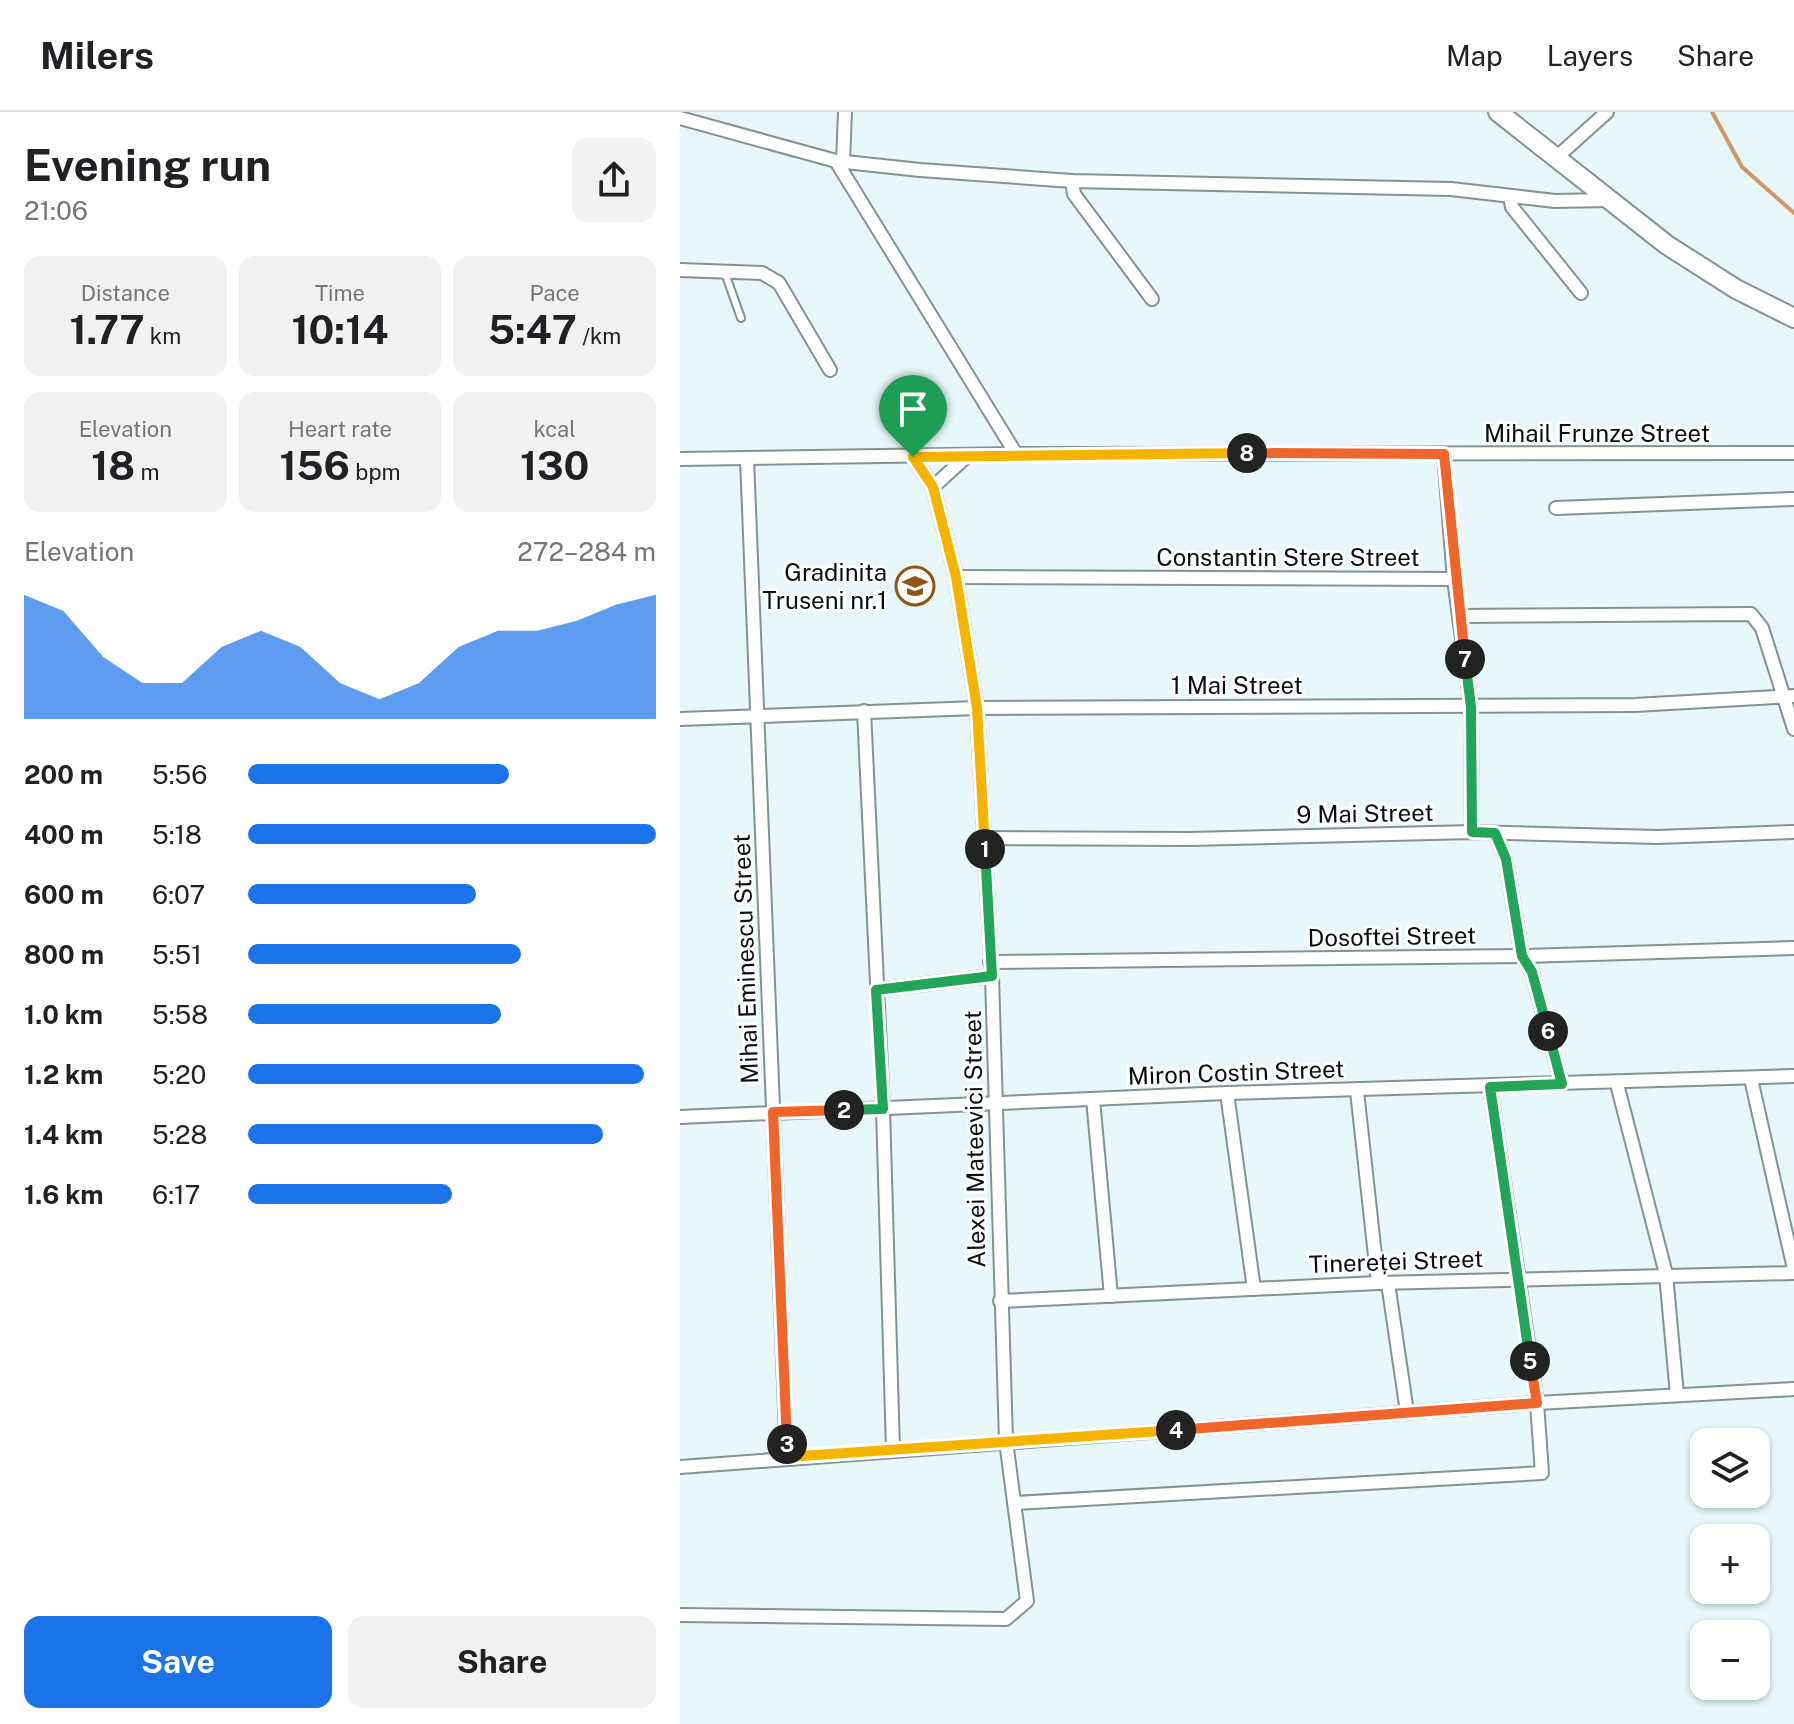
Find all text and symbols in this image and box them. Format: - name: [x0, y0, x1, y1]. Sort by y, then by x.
- text: Milers: [40, 33, 154, 78]
- text: Map: [1446, 39, 1503, 72]
- text: Layers: [1547, 39, 1633, 72]
- text: Share: [1677, 39, 1754, 72]
- button: share: [572, 138, 656, 222]
- text: Evening run: [24, 139, 271, 191]
- text: 21:06: [24, 195, 88, 226]
- text: Distance: [81, 280, 170, 306]
- text: Time: [315, 280, 365, 306]
- text: Pace: [530, 280, 580, 306]
- text: 1.77: [69, 306, 144, 353]
- text: 10:14: [291, 306, 389, 353]
- text: 5:47: [488, 306, 577, 353]
- text: km: [144, 323, 181, 349]
- text: /km: [577, 323, 621, 349]
- pin: [879, 375, 947, 457]
- icon: arrive: [891, 387, 935, 431]
- text: Elevation: [79, 416, 172, 442]
- text: Heart rate: [288, 416, 392, 442]
- text: kcal: [533, 416, 576, 442]
- street label: Mihail Frunze Street: [1484, 419, 1710, 447]
- pin: 8: [1227, 433, 1267, 473]
- text: 8: [1240, 440, 1254, 466]
- text: 18: [91, 442, 135, 489]
- text: 156: [279, 442, 350, 489]
- text: 130: [520, 442, 589, 489]
- text: m: [135, 459, 160, 485]
- text: bpm: [350, 459, 401, 485]
- text: Elevation: [24, 536, 134, 567]
- text: 272–284 m: [517, 536, 656, 567]
- street label: Constantin Stere Street: [1156, 543, 1420, 571]
- place label: Gradinita Truseni nr.1: [762, 558, 887, 614]
- school or university icon: Gradinita Truseni nr.1: [894, 565, 936, 607]
- pin: 7: [1445, 639, 1485, 679]
- text: 7: [1458, 646, 1472, 672]
- street label: 1 Mai Street: [1171, 671, 1303, 699]
- text: 200 m: [24, 759, 103, 790]
- text: 5:56: [152, 759, 207, 790]
- street label: 9 Mai Street: [1296, 798, 1434, 828]
- text: 400 m: [24, 819, 104, 850]
- text: 5:18: [152, 819, 202, 850]
- pin: 1: [965, 829, 1005, 869]
- street label: Mihai Eminescu Street: [727, 834, 763, 1084]
- text: 1: [980, 836, 990, 862]
- text: 600 m: [24, 879, 104, 910]
- text: 6:07: [152, 879, 205, 910]
- street label: Dosoftei Street: [1307, 921, 1477, 951]
- text: 800 m: [24, 939, 104, 970]
- text: 5:51: [152, 939, 202, 970]
- text: 1.0 km: [24, 999, 103, 1030]
- text: 5:58: [152, 999, 208, 1030]
- street label: Alexei Mateevici Street: [958, 1010, 990, 1268]
- pin: 6: [1528, 1011, 1568, 1051]
- text: 6: [1541, 1018, 1555, 1044]
- street label: Miron Costin Street: [1127, 1054, 1345, 1090]
- text: 1.2 km: [24, 1059, 103, 1090]
- text: 5:20: [152, 1059, 206, 1090]
- pin: 2: [824, 1090, 864, 1130]
- text: 2: [837, 1097, 851, 1123]
- text: 1.4 km: [24, 1119, 103, 1150]
- text: 5:28: [152, 1119, 207, 1150]
- text: 1.6 km: [24, 1179, 104, 1210]
- text: 6:17: [152, 1179, 200, 1210]
- street label: Tinereței Street: [1308, 1244, 1484, 1278]
- pin: 5: [1510, 1341, 1550, 1381]
- text: 5: [1523, 1348, 1537, 1374]
- pin: 4: [1156, 1410, 1196, 1450]
- text: 4: [1169, 1417, 1183, 1443]
- pin: 3: [767, 1424, 807, 1464]
- map controls: [1690, 1428, 1770, 1700]
- button: layers: [1690, 1428, 1770, 1508]
- text: 3: [780, 1431, 794, 1457]
- button: +: [1690, 1524, 1770, 1604]
- button: Save: [24, 1616, 332, 1708]
- button: Share: [348, 1616, 656, 1708]
- button: −: [1690, 1620, 1770, 1700]

